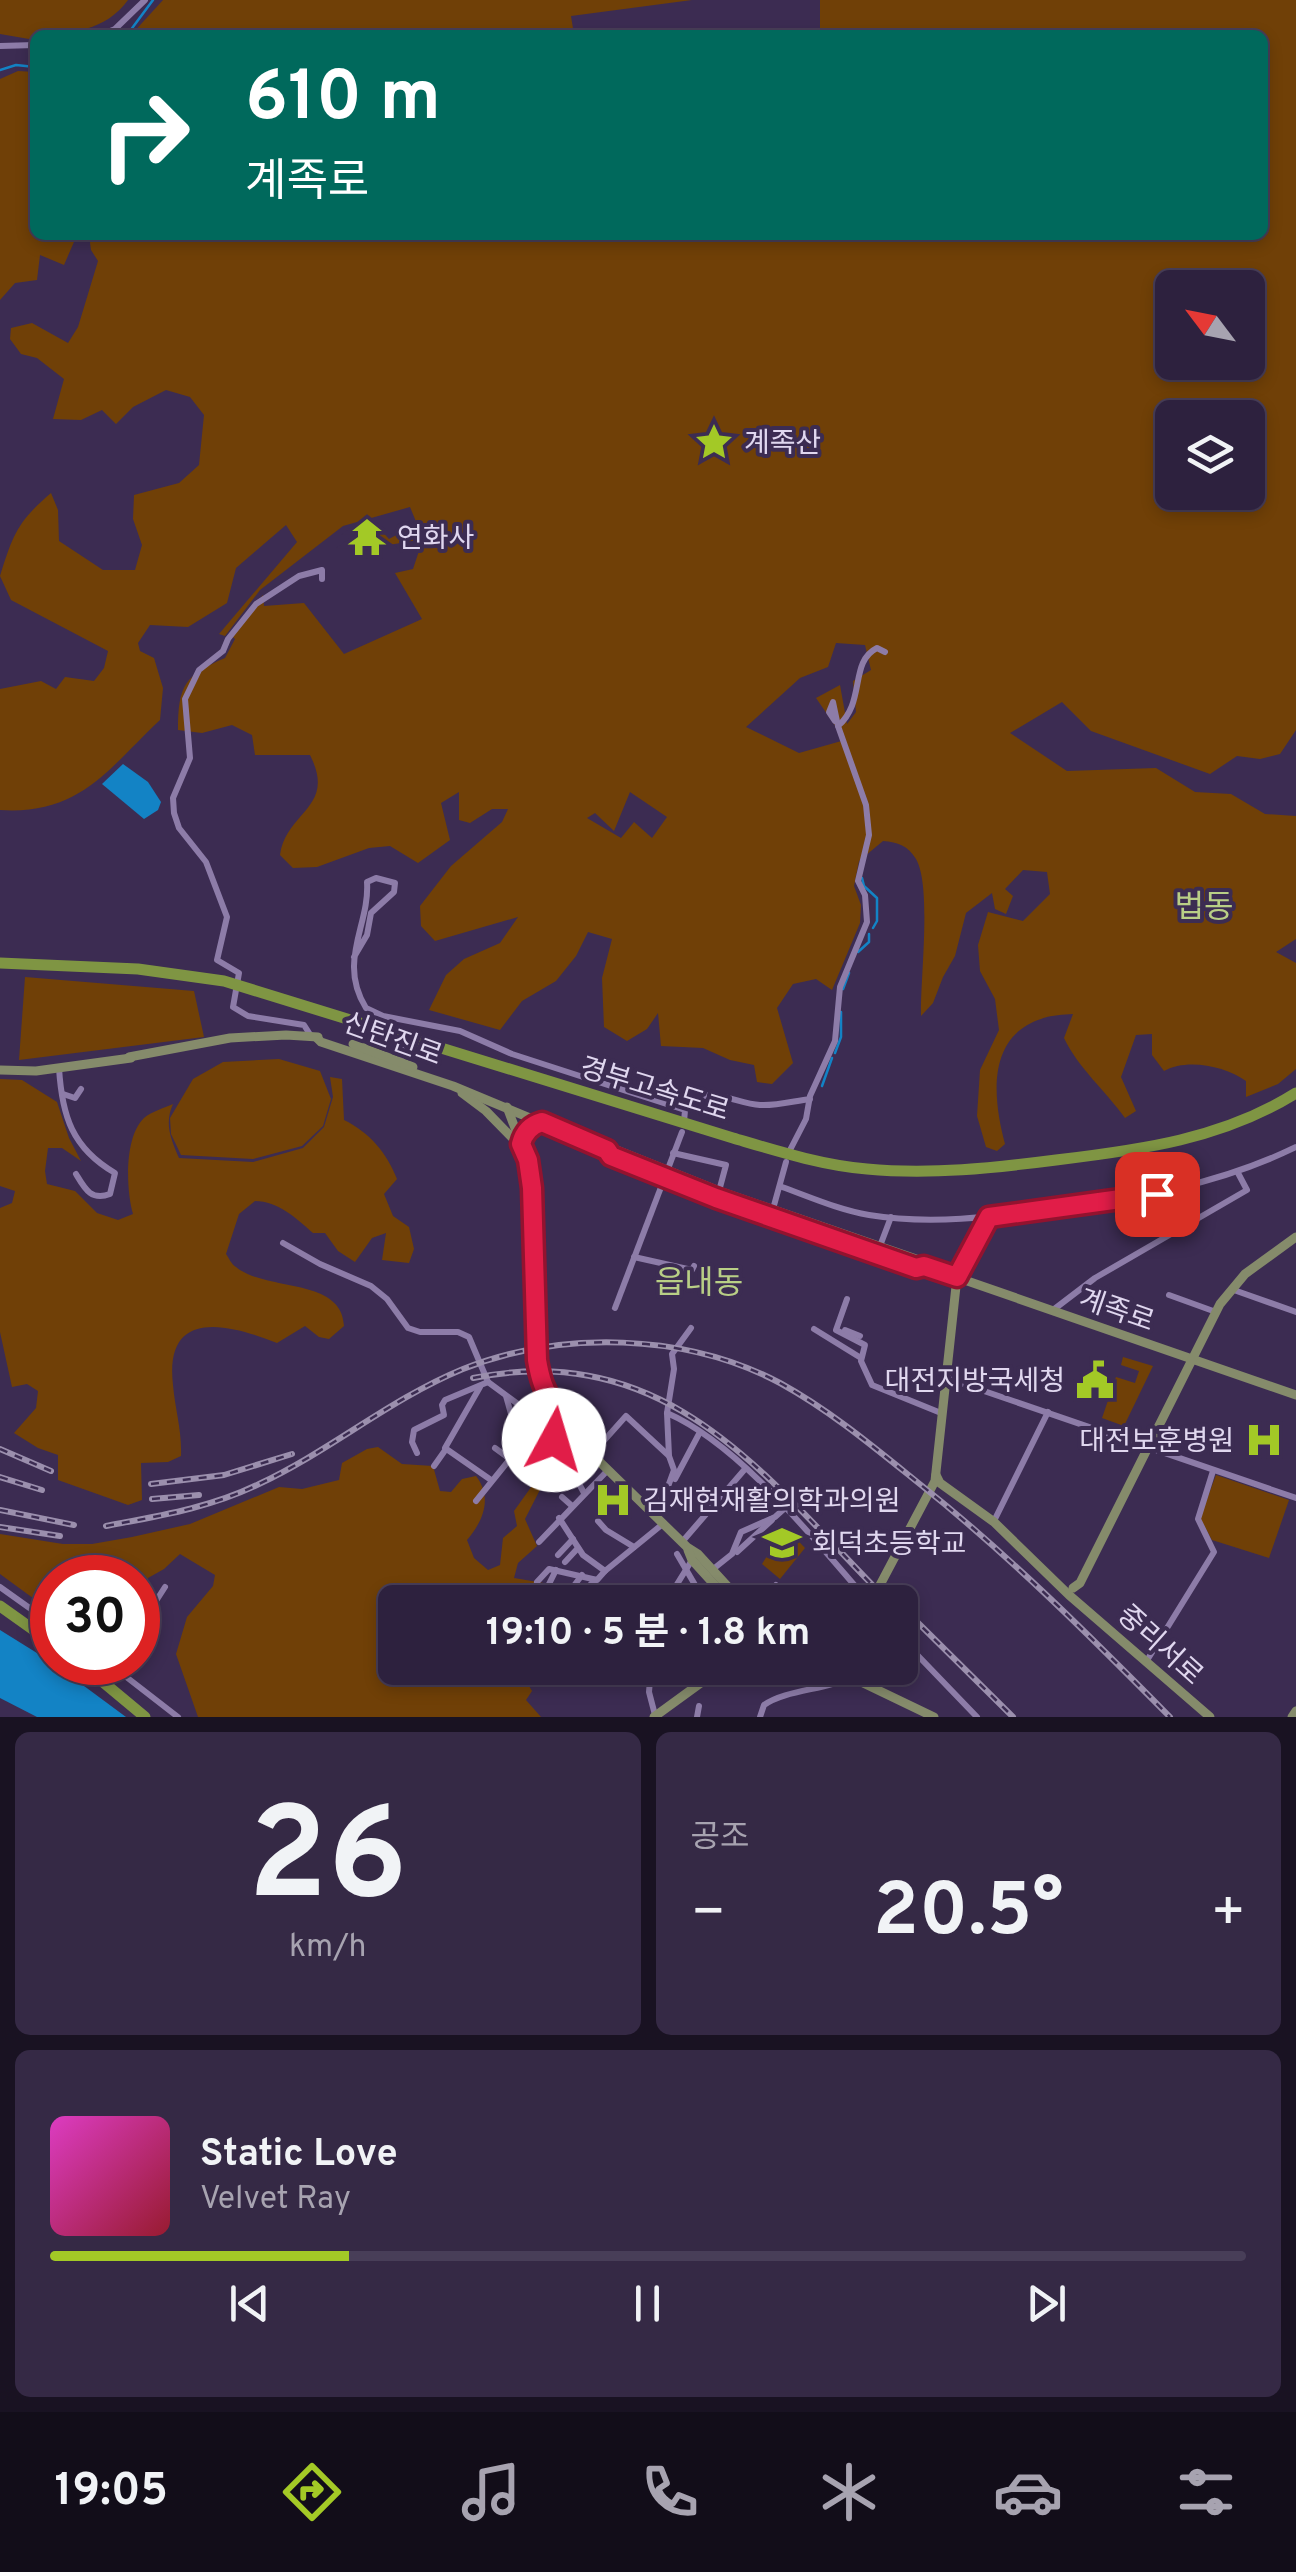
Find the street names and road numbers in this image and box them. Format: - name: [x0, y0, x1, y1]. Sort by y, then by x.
- street label: 신탄진로: [337, 1006, 447, 1075]
- street label: 경부고속도로: [575, 1051, 733, 1131]
- street label: 계족로: [1074, 1282, 1158, 1341]
- street label: 중리서로: [1109, 1598, 1209, 1694]

